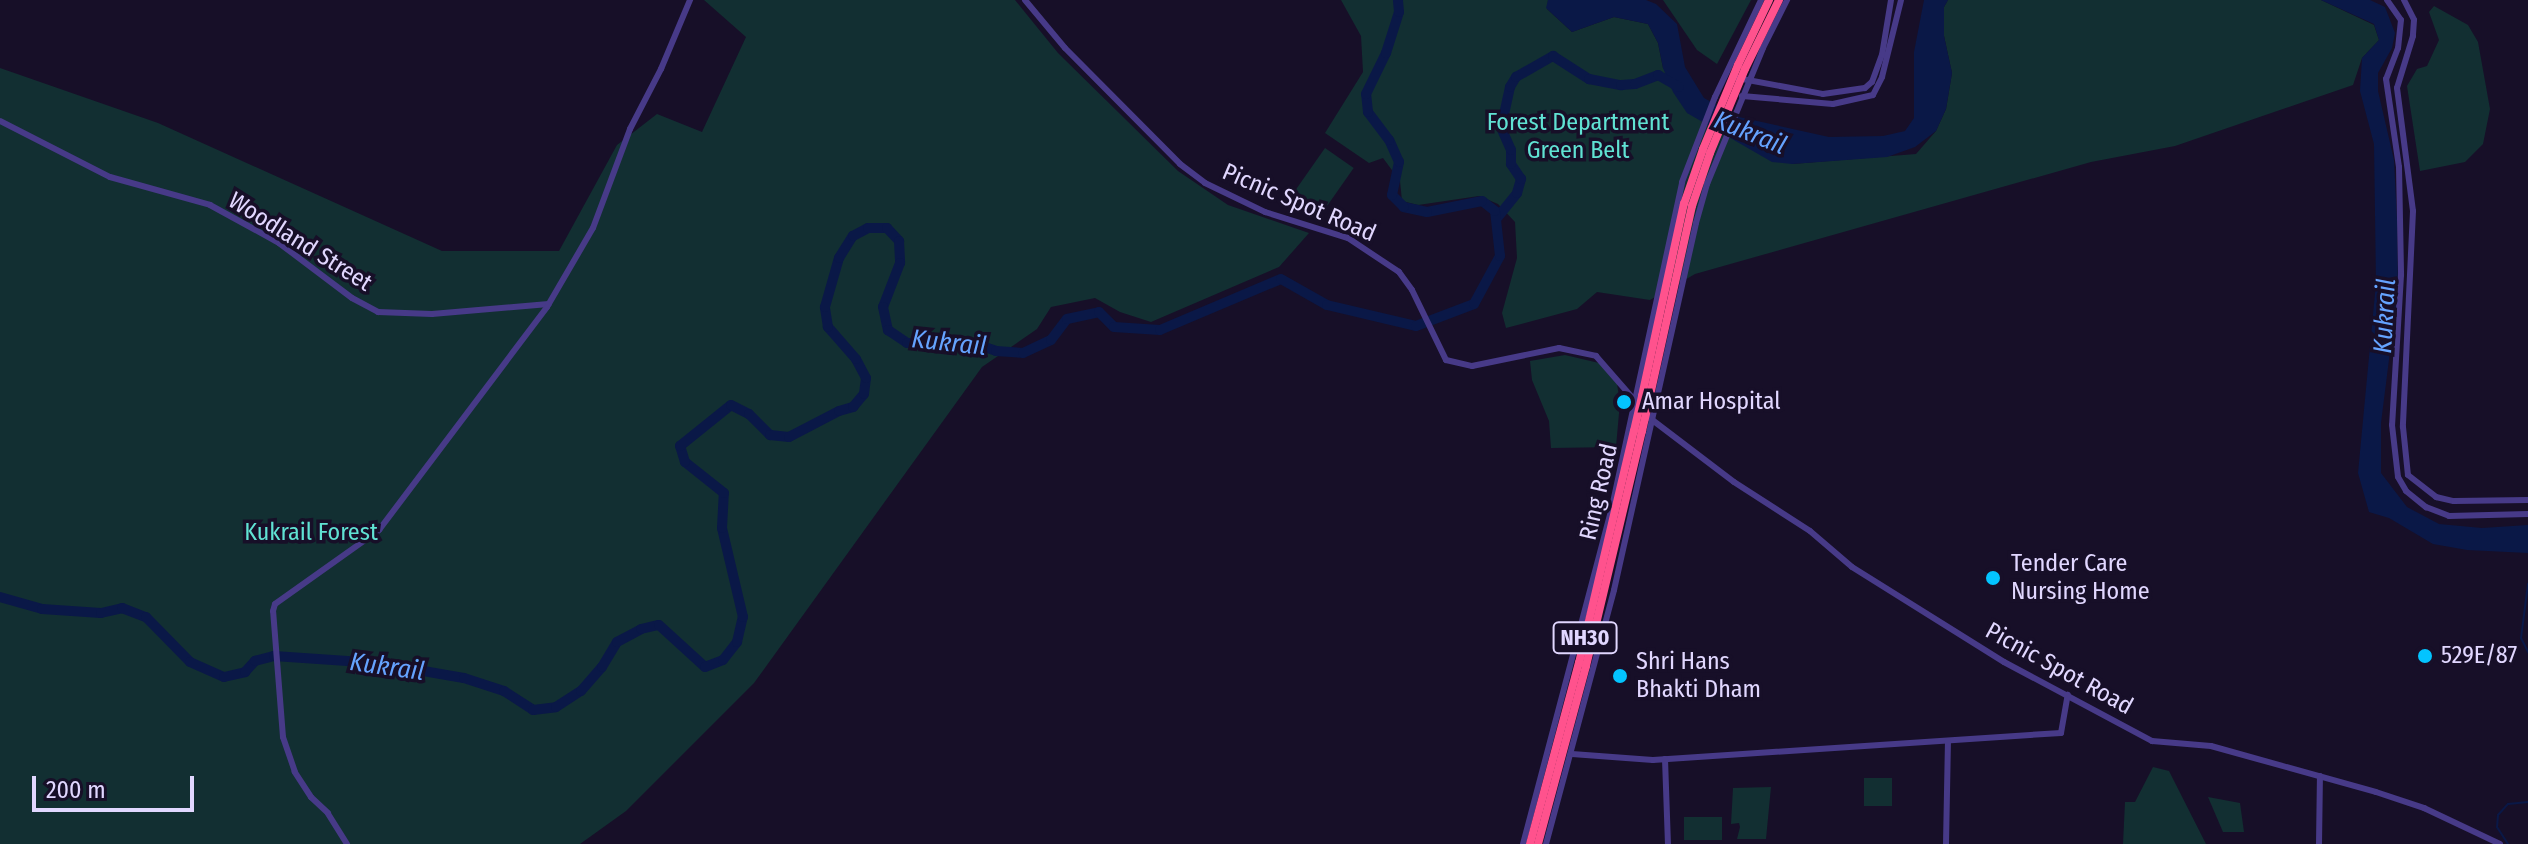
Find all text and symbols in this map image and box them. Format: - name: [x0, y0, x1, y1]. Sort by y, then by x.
- water label: Kukrail: [1709, 104, 1791, 162]
- park label: Forest Department Green Belt: [1487, 109, 1669, 165]
- street label: Picnic Spot Road: [1218, 158, 1380, 248]
- street label: Woodland Street: [223, 186, 377, 298]
- water label: Kukrail: [2367, 278, 2403, 354]
- water label: Kukrail: [910, 324, 988, 362]
- place label: Amar Hospital: [1642, 388, 1781, 416]
- marker: Amar Hospital: [1613, 391, 1635, 413]
- street label: Ring Road: [1574, 441, 1624, 543]
- park label: Kukrail Forest: [244, 519, 378, 547]
- place label: Tender Care Nursing Home: [2011, 550, 2150, 606]
- marker: Tender Care Nursing Home: [1982, 567, 2004, 589]
- street label: Picnic Spot Road: [1980, 617, 2138, 721]
- road number: NH30: [1551, 620, 1619, 656]
- place label: 529E/87: [2441, 642, 2517, 670]
- water label: Kukrail: [348, 646, 426, 688]
- marker: 529E/87: [2416, 647, 2434, 665]
- place label: Shri Hans Bhakti Dham: [1636, 648, 1761, 704]
- marker: Shri Hans Bhakti Dham: [1611, 667, 1629, 685]
- scale bar: [36, 760, 198, 810]
- text: 200 m: [46, 776, 106, 804]

